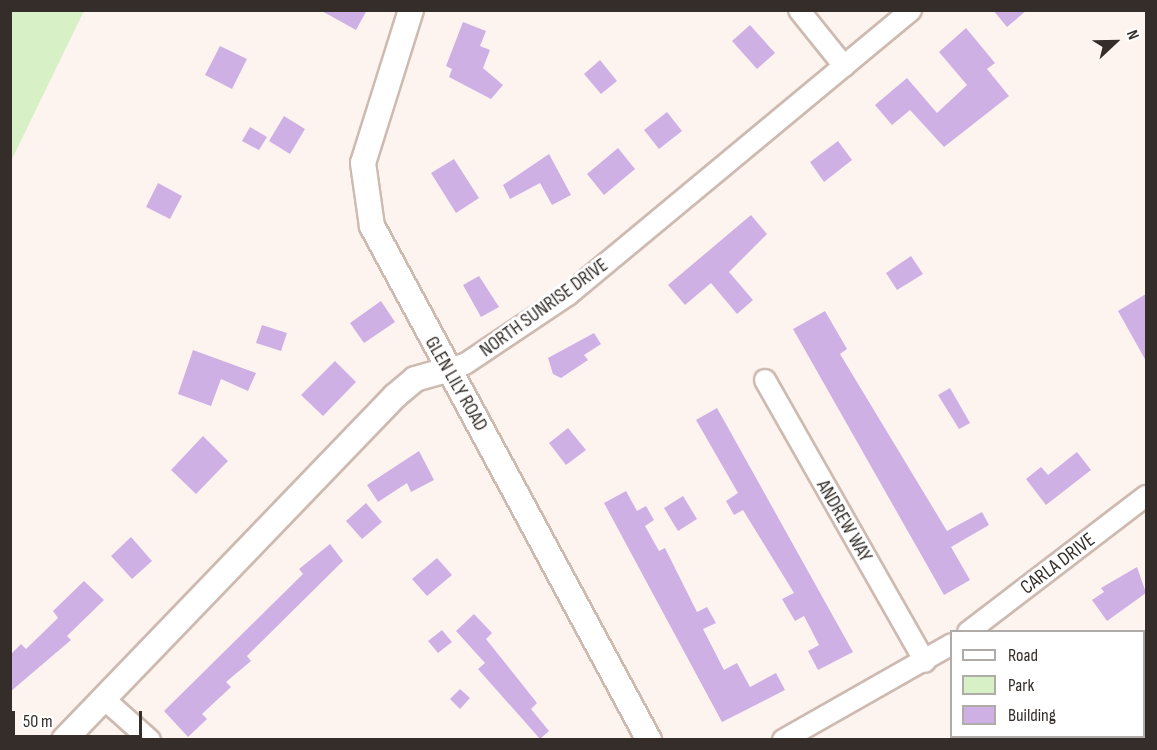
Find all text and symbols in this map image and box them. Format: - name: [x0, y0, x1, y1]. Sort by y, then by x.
- north arrow: [1085, 12, 1145, 72]
- text: N: [1122, 28, 1143, 43]
- street label: NORTH SUNRISE DRIVE: [475, 253, 613, 363]
- street label: GLEN LILY ROAD: [419, 332, 493, 436]
- street label: ANDREW WAY: [811, 476, 877, 566]
- street label: CARLA DRIVE: [1016, 528, 1100, 600]
- legend: [950, 630, 1145, 738]
- text: Road: [1008, 645, 1038, 666]
- text: Park: [1008, 675, 1034, 696]
- scale bar: [15, 699, 146, 737]
- text: Building: [1008, 705, 1056, 726]
- text: 50 m: [23, 711, 53, 732]

